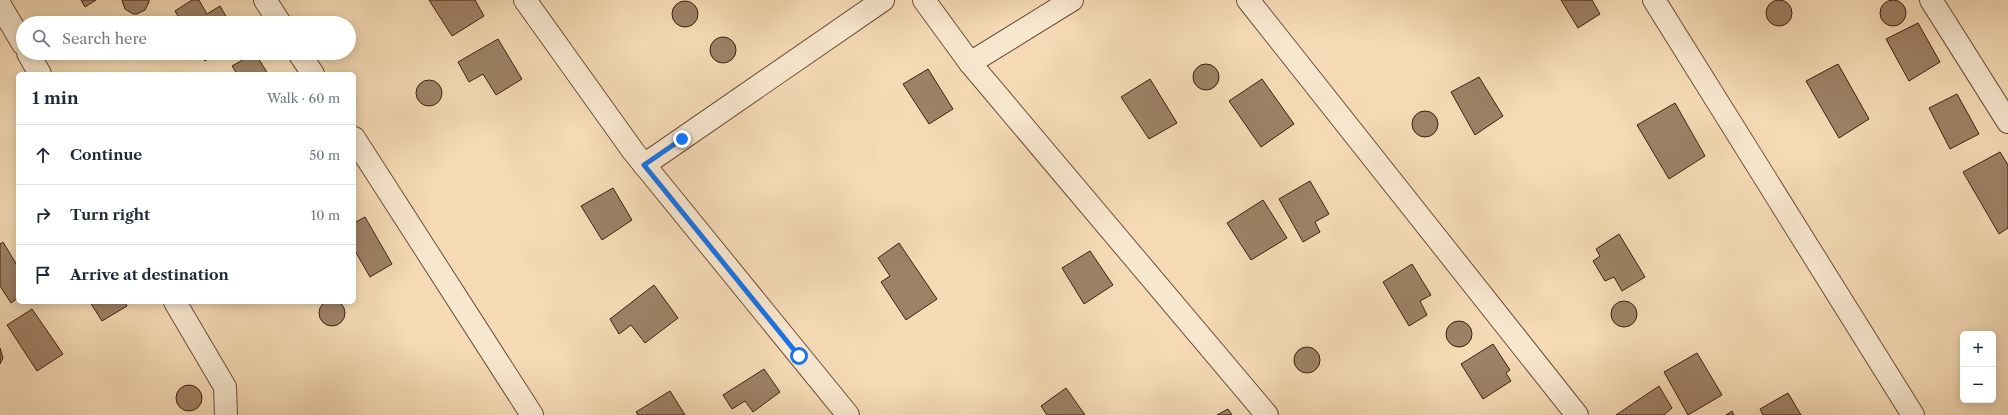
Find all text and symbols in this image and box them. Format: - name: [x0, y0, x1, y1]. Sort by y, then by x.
- search box: [16, 16, 356, 60]
- icon: search: [30, 27, 52, 49]
- text: Search here: [62, 29, 147, 48]
- text: 1 min: [32, 88, 79, 108]
- text: Walk · 60 m: [267, 90, 340, 106]
- route end: [673, 130, 691, 148]
- icon: ahead: [32, 144, 54, 166]
- text: Continue: [70, 145, 142, 164]
- text: 50 m: [309, 147, 340, 163]
- icon: right: [32, 204, 54, 226]
- text: Turn right: [70, 205, 150, 224]
- text: 10 m: [311, 207, 340, 223]
- icon: arrive: [32, 264, 54, 286]
- text: Arrive at destination: [70, 265, 229, 284]
- map controls: [1960, 331, 1996, 403]
- button: +: [1960, 331, 1996, 367]
- route start: [790, 347, 808, 365]
- button: −: [1960, 367, 1996, 403]

